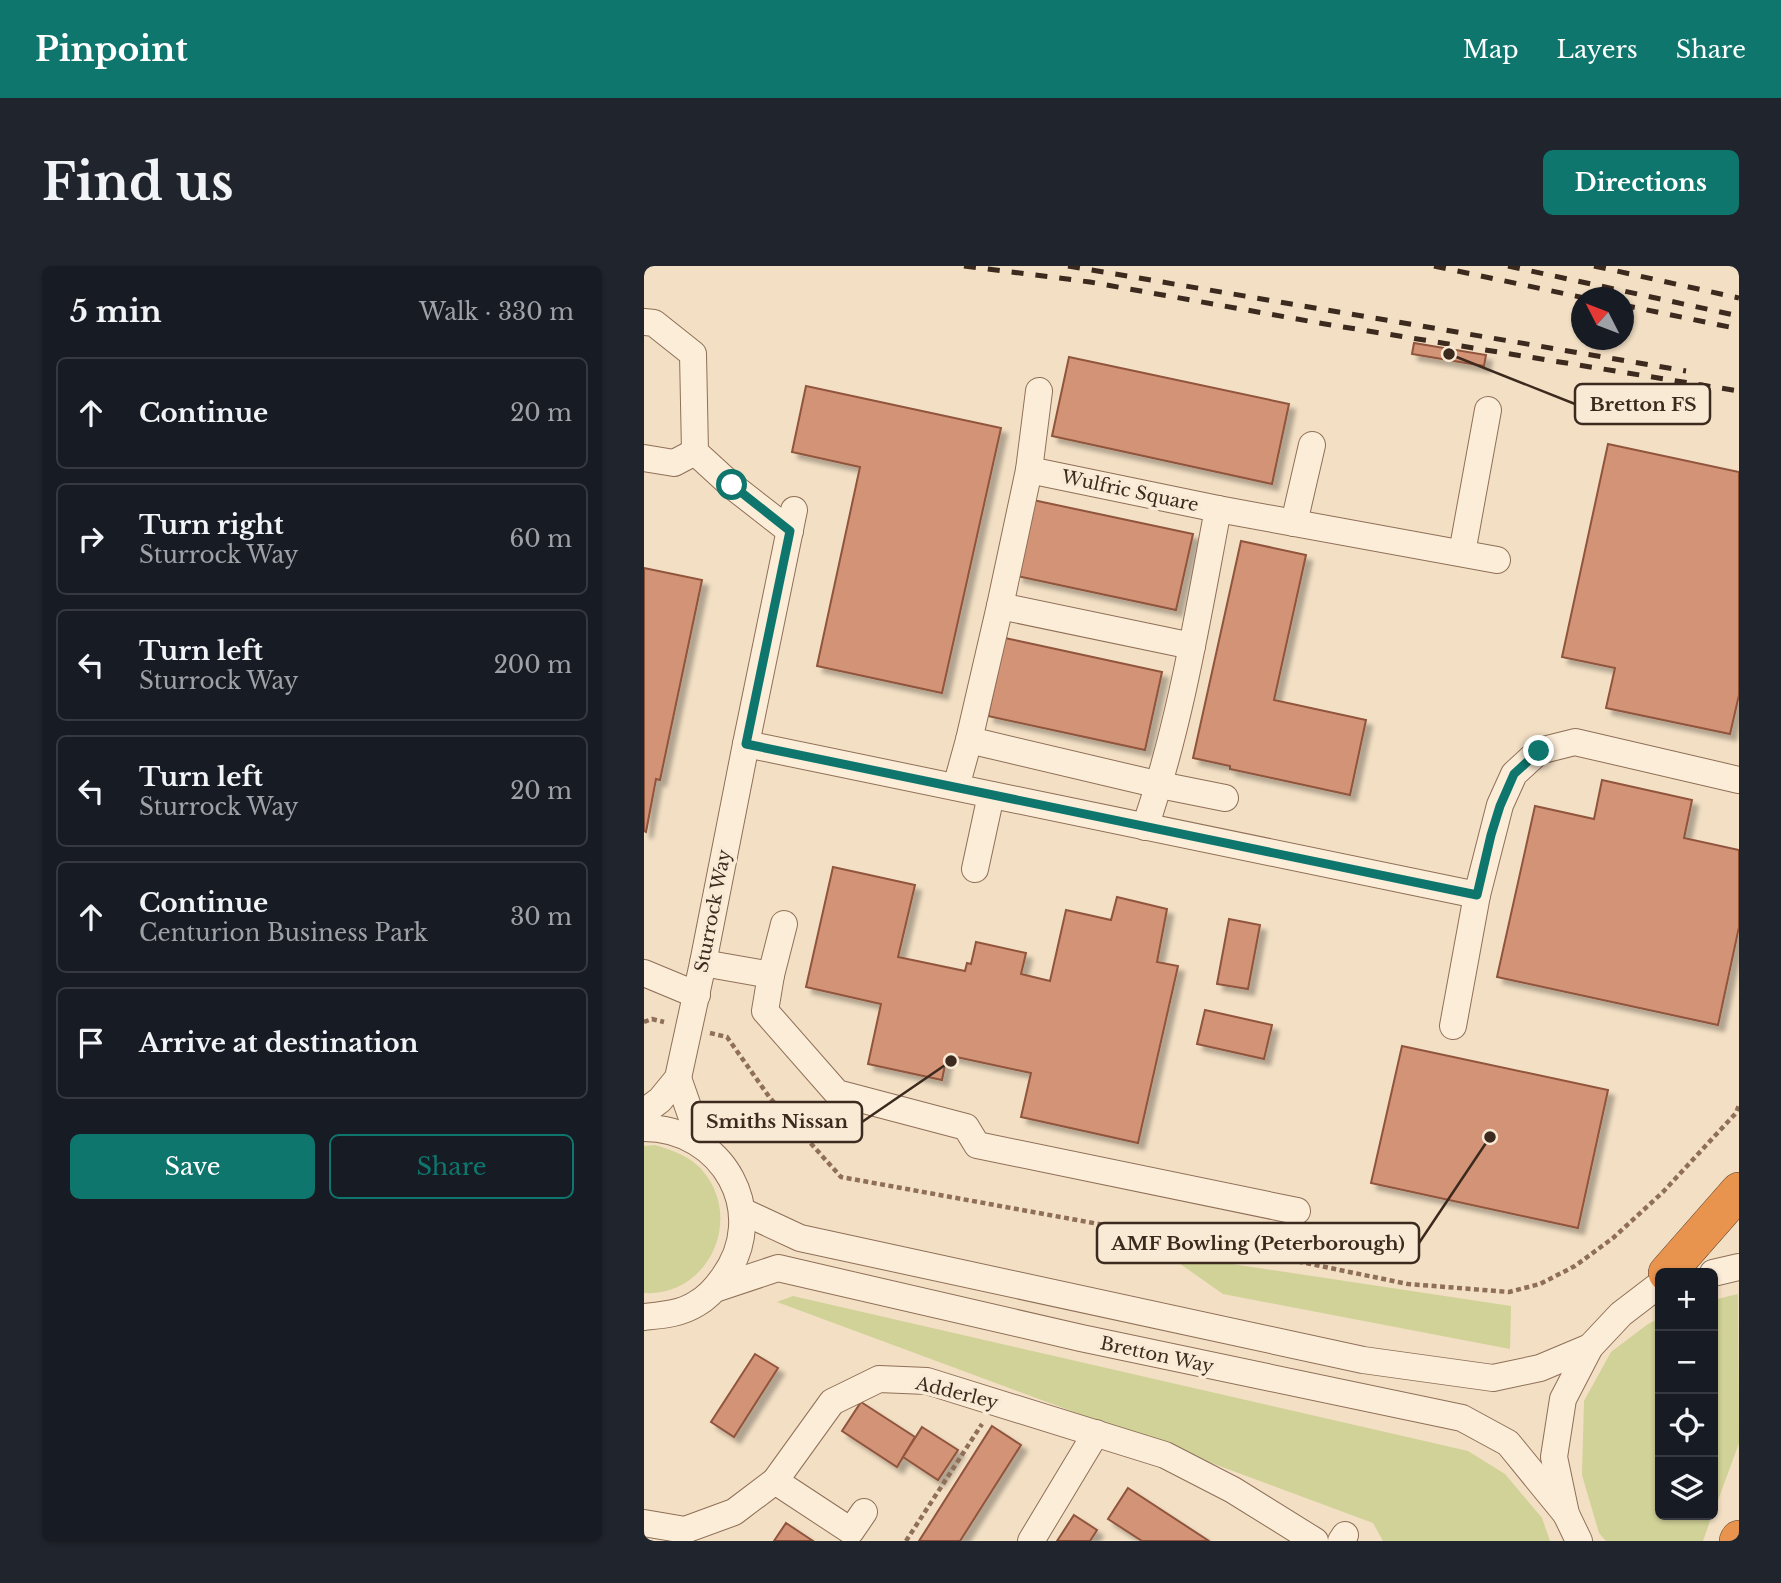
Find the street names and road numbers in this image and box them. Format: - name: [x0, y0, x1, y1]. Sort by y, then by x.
- street label: Wulfric Square: [1058, 466, 1201, 516]
- street label: Sturrock Way: [690, 847, 736, 974]
- street label: Bretton Way: [1098, 1332, 1216, 1378]
- street label: Adderley: [912, 1372, 1001, 1414]

